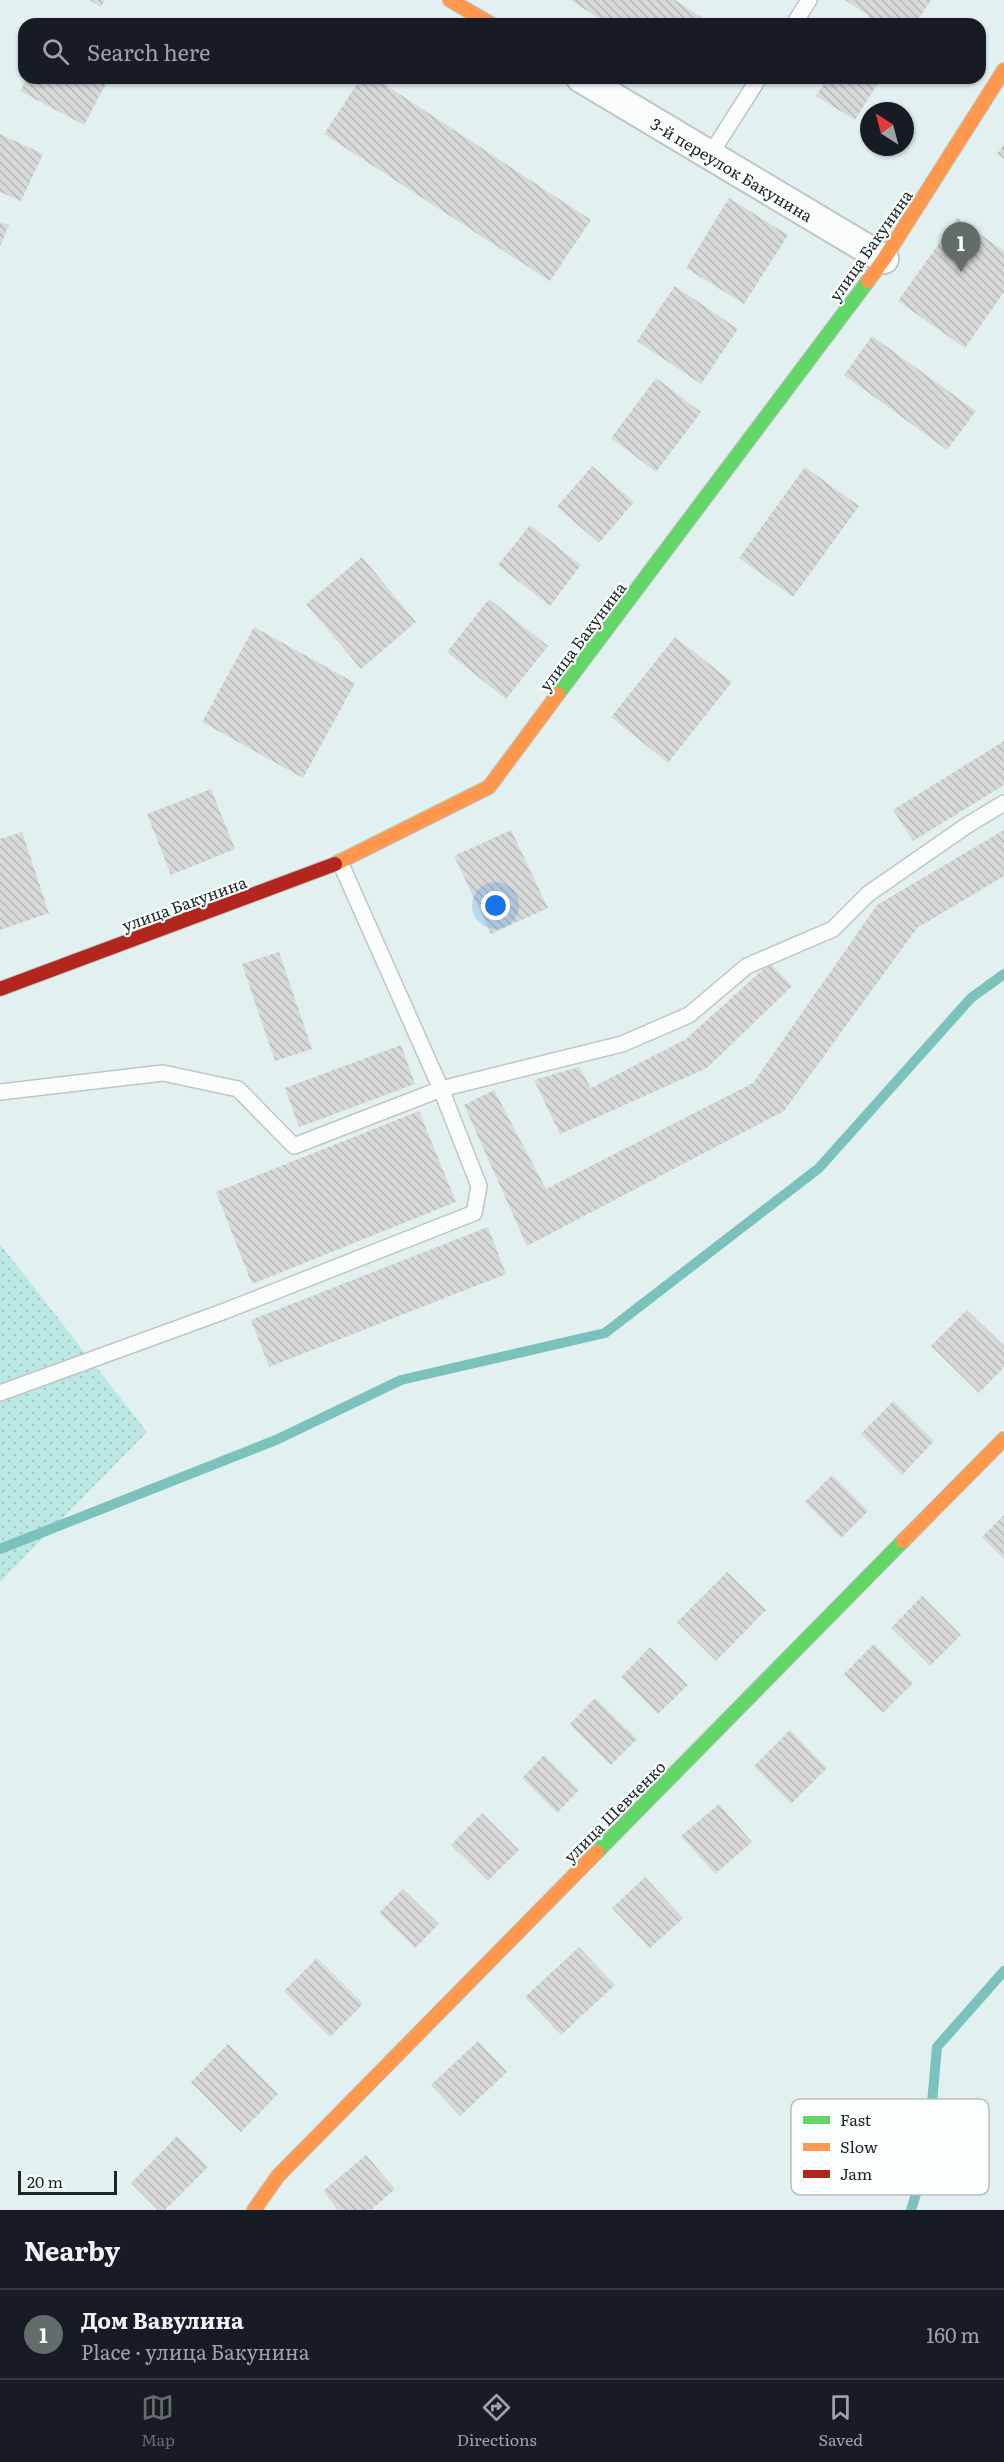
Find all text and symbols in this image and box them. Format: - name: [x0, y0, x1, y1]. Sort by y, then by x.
- search box: [18, 18, 986, 84]
- icon: search: [39, 35, 72, 68]
- text: Search here: [87, 35, 210, 68]
- north arrow: [860, 102, 914, 156]
- street label: 3-й переулок Бакунина: [646, 111, 818, 227]
- street label: улица Бакунина: [823, 184, 918, 306]
- pin: 1: [942, 222, 980, 272]
- street label: улица Бакунина: [533, 576, 631, 696]
- street label: улица Бакунина: [118, 869, 250, 937]
- your location: [481, 891, 510, 920]
- street label: улица Шевченко: [557, 1754, 671, 1868]
- legend: [791, 2099, 989, 2195]
- text: Fast: [840, 2107, 872, 2131]
- text: Slow: [840, 2134, 878, 2158]
- text: Jam: [840, 2161, 873, 2185]
- scale bar: [18, 2168, 117, 2196]
- text: 20 m: [27, 2169, 63, 2193]
- text: Nearby: [24, 2230, 120, 2269]
- text: Дом Вавулина: [81, 2303, 244, 2336]
- text: 1: [39, 2319, 48, 2349]
- text: 160 m: [926, 2319, 980, 2349]
- text: Place · улица Бакунина: [81, 2336, 309, 2366]
- tab: Map: [141, 2391, 175, 2451]
- tab: Directions: [457, 2391, 537, 2451]
- tab: Saved: [819, 2391, 863, 2451]

